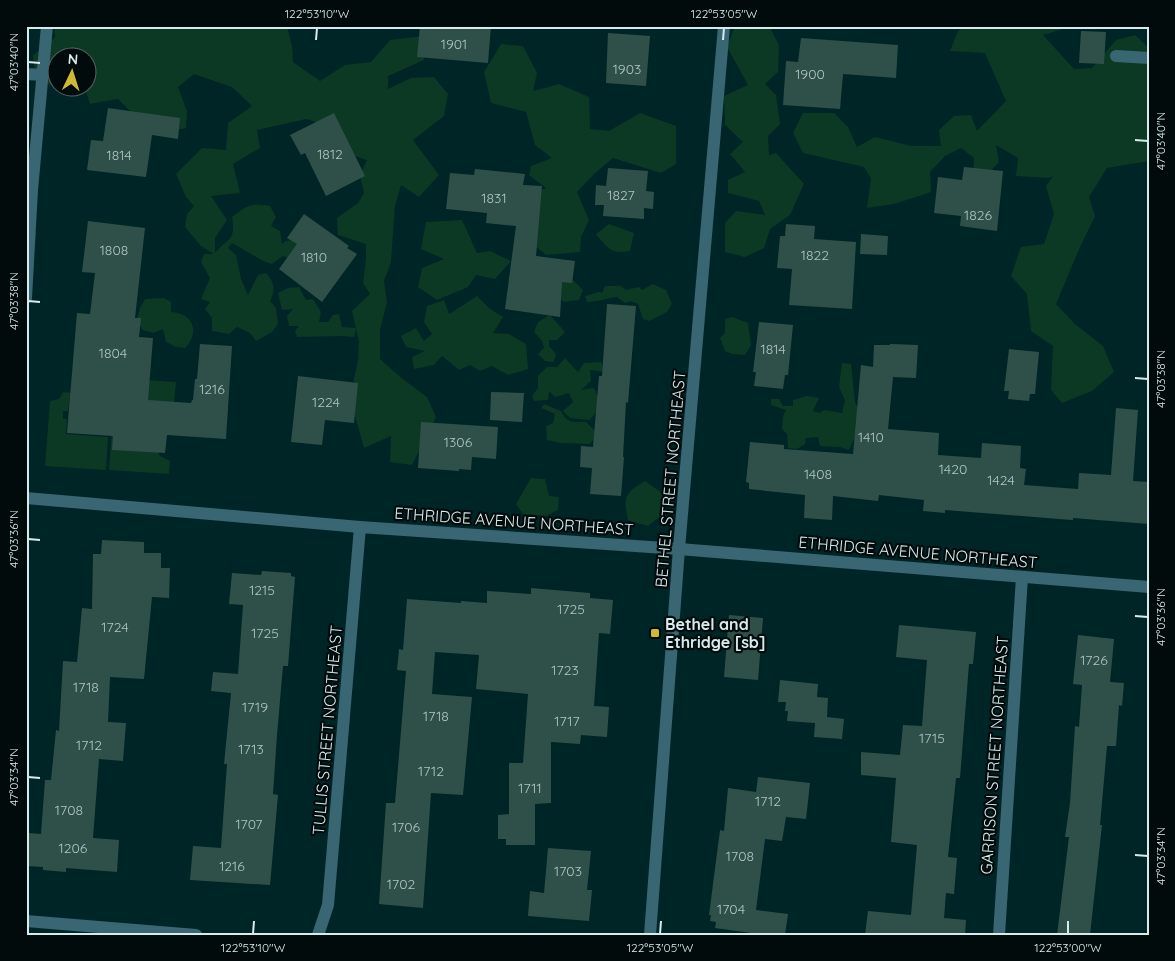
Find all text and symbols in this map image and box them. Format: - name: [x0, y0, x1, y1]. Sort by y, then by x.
- text: 122°53'10"W: [285, 6, 350, 21]
- text: 122°53'05"W: [691, 6, 758, 21]
- text: 47°03'40"N: [6, 33, 21, 91]
- house number: 1901: [441, 35, 467, 53]
- north arrow: [48, 48, 98, 98]
- text: N: [67, 50, 79, 68]
- house number: 1903: [613, 60, 641, 78]
- house number: 1900: [795, 65, 825, 83]
- text: 47°03'40"N: [1153, 112, 1168, 170]
- house number: 1812: [317, 145, 343, 163]
- house number: 1814: [106, 146, 132, 164]
- house number: 1827: [607, 186, 635, 204]
- house number: 1831: [481, 189, 507, 207]
- house number: 1826: [964, 206, 992, 224]
- house number: 1808: [100, 241, 128, 259]
- house number: 1822: [801, 246, 829, 264]
- house number: 1810: [301, 248, 327, 266]
- text: 47°03'38"N: [6, 272, 21, 330]
- house number: 1814: [760, 340, 786, 358]
- house number: 1804: [99, 344, 127, 362]
- text: 47°03'38"N: [1153, 350, 1168, 408]
- street label: BETHEL STREET NORTHEAST: [651, 369, 689, 588]
- house number: 1216: [199, 380, 225, 398]
- house number: 1224: [312, 393, 340, 411]
- house number: 1410: [858, 428, 884, 446]
- house number: 1306: [444, 433, 473, 451]
- house number: 1420: [939, 460, 967, 478]
- house number: 1408: [804, 465, 832, 483]
- house number: 1424: [987, 471, 1015, 489]
- street label: ETHRIDGE AVENUE NORTHEAST: [394, 503, 635, 539]
- text: 47°03'36"N: [6, 510, 21, 568]
- street label: ETHRIDGE AVENUE NORTHEAST: [798, 532, 1039, 572]
- house number: 1215: [249, 581, 275, 599]
- text: 47°03'36"N: [1153, 588, 1168, 646]
- house number: 1725: [557, 600, 585, 618]
- place label: Bethel and Ethridge [sb]: [665, 614, 765, 652]
- house number: 1724: [101, 618, 129, 636]
- house number: 1725: [251, 624, 279, 642]
- street label: TULLIS STREET NORTHEAST: [308, 624, 346, 836]
- marker: Bethel and Ethridge [sb]: [649, 627, 661, 639]
- street label: GARRISON STREET NORTHEAST: [976, 635, 1012, 875]
- house number: 1726: [1080, 651, 1108, 669]
- house number: 1723: [551, 661, 579, 679]
- house number: 1718: [73, 678, 99, 696]
- house number: 1719: [242, 698, 268, 716]
- house number: 1718: [423, 707, 449, 725]
- house number: 1717: [554, 712, 580, 730]
- house number: 1715: [919, 729, 945, 747]
- house number: 1712: [76, 736, 102, 754]
- house number: 1713: [238, 740, 264, 758]
- text: 47°03'34"N: [6, 748, 21, 806]
- house number: 1712: [418, 762, 444, 780]
- house number: 1711: [518, 779, 542, 797]
- house number: 1712: [755, 792, 781, 810]
- house number: 1708: [55, 801, 83, 819]
- house number: 1707: [235, 815, 263, 833]
- house number: 1706: [392, 818, 421, 836]
- text: 47°03'34"N: [1153, 827, 1168, 885]
- house number: 1206: [59, 839, 88, 857]
- house number: 1708: [726, 847, 754, 865]
- house number: 1216: [219, 857, 245, 875]
- house number: 1703: [554, 862, 582, 880]
- house number: 1702: [387, 875, 415, 893]
- house number: 1704: [717, 900, 745, 918]
- text: 122°53'10"W: [221, 940, 286, 955]
- text: 122°53'05"W: [627, 940, 694, 955]
- text: 122°53'00"W: [1034, 940, 1102, 955]

